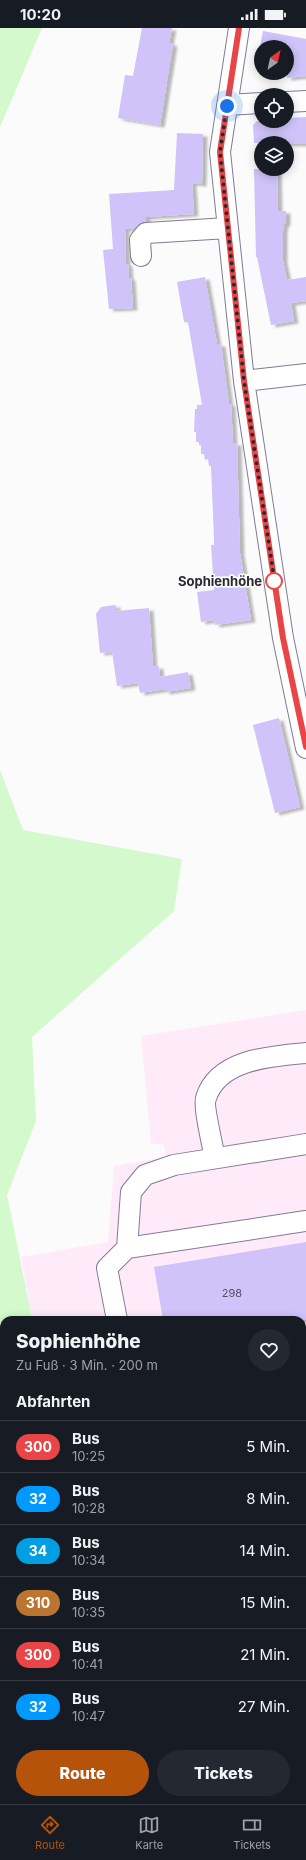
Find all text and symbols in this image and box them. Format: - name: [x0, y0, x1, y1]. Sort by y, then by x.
- text: 10:20: [20, 5, 61, 24]
- north arrow: [254, 40, 294, 80]
- map controls: [254, 40, 294, 176]
- button: locate: [254, 88, 294, 128]
- your location: [217, 96, 237, 116]
- button: layers: [254, 136, 294, 176]
- marker: Sophienhöhe: [265, 572, 283, 590]
- place label: Sophienhöhe: [178, 573, 262, 589]
- house number: 298: [222, 1286, 242, 1300]
- button: heart: [248, 1329, 290, 1371]
- text: Sophienhöhe: [16, 1330, 141, 1353]
- text: Zu Fuß · 3 Min. · 200 m: [16, 1357, 158, 1373]
- text: Abfahrten: [16, 1392, 90, 1411]
- text: Bus: [72, 1429, 100, 1448]
- text: 5 Min.: [246, 1437, 290, 1456]
- text: 300: [24, 1438, 52, 1455]
- text: 10:25: [72, 1448, 105, 1464]
- text: Bus: [72, 1481, 100, 1500]
- text: 8 Min.: [246, 1489, 290, 1508]
- text: 32: [29, 1490, 47, 1507]
- text: 10:28: [72, 1500, 105, 1516]
- text: Bus: [72, 1533, 100, 1552]
- text: 14 Min.: [240, 1541, 290, 1560]
- text: 34: [29, 1542, 47, 1559]
- text: 10:34: [72, 1552, 106, 1568]
- text: Bus: [72, 1585, 100, 1604]
- text: 15 Min.: [240, 1593, 290, 1612]
- text: 310: [26, 1594, 50, 1611]
- text: 10:35: [72, 1604, 105, 1620]
- text: Bus: [72, 1637, 100, 1656]
- text: 21 Min.: [240, 1645, 290, 1664]
- text: 300: [24, 1646, 52, 1663]
- text: 10:41: [72, 1656, 103, 1672]
- text: Bus: [72, 1689, 100, 1708]
- text: 27 Min.: [238, 1697, 290, 1716]
- text: 32: [29, 1698, 47, 1715]
- text: 10:47: [72, 1708, 105, 1724]
- button: Route: [16, 1750, 149, 1796]
- button: Tickets: [157, 1750, 290, 1796]
- tab: Route: [35, 1814, 65, 1852]
- tab: Karte: [135, 1814, 163, 1852]
- tab: Tickets: [233, 1814, 271, 1852]

